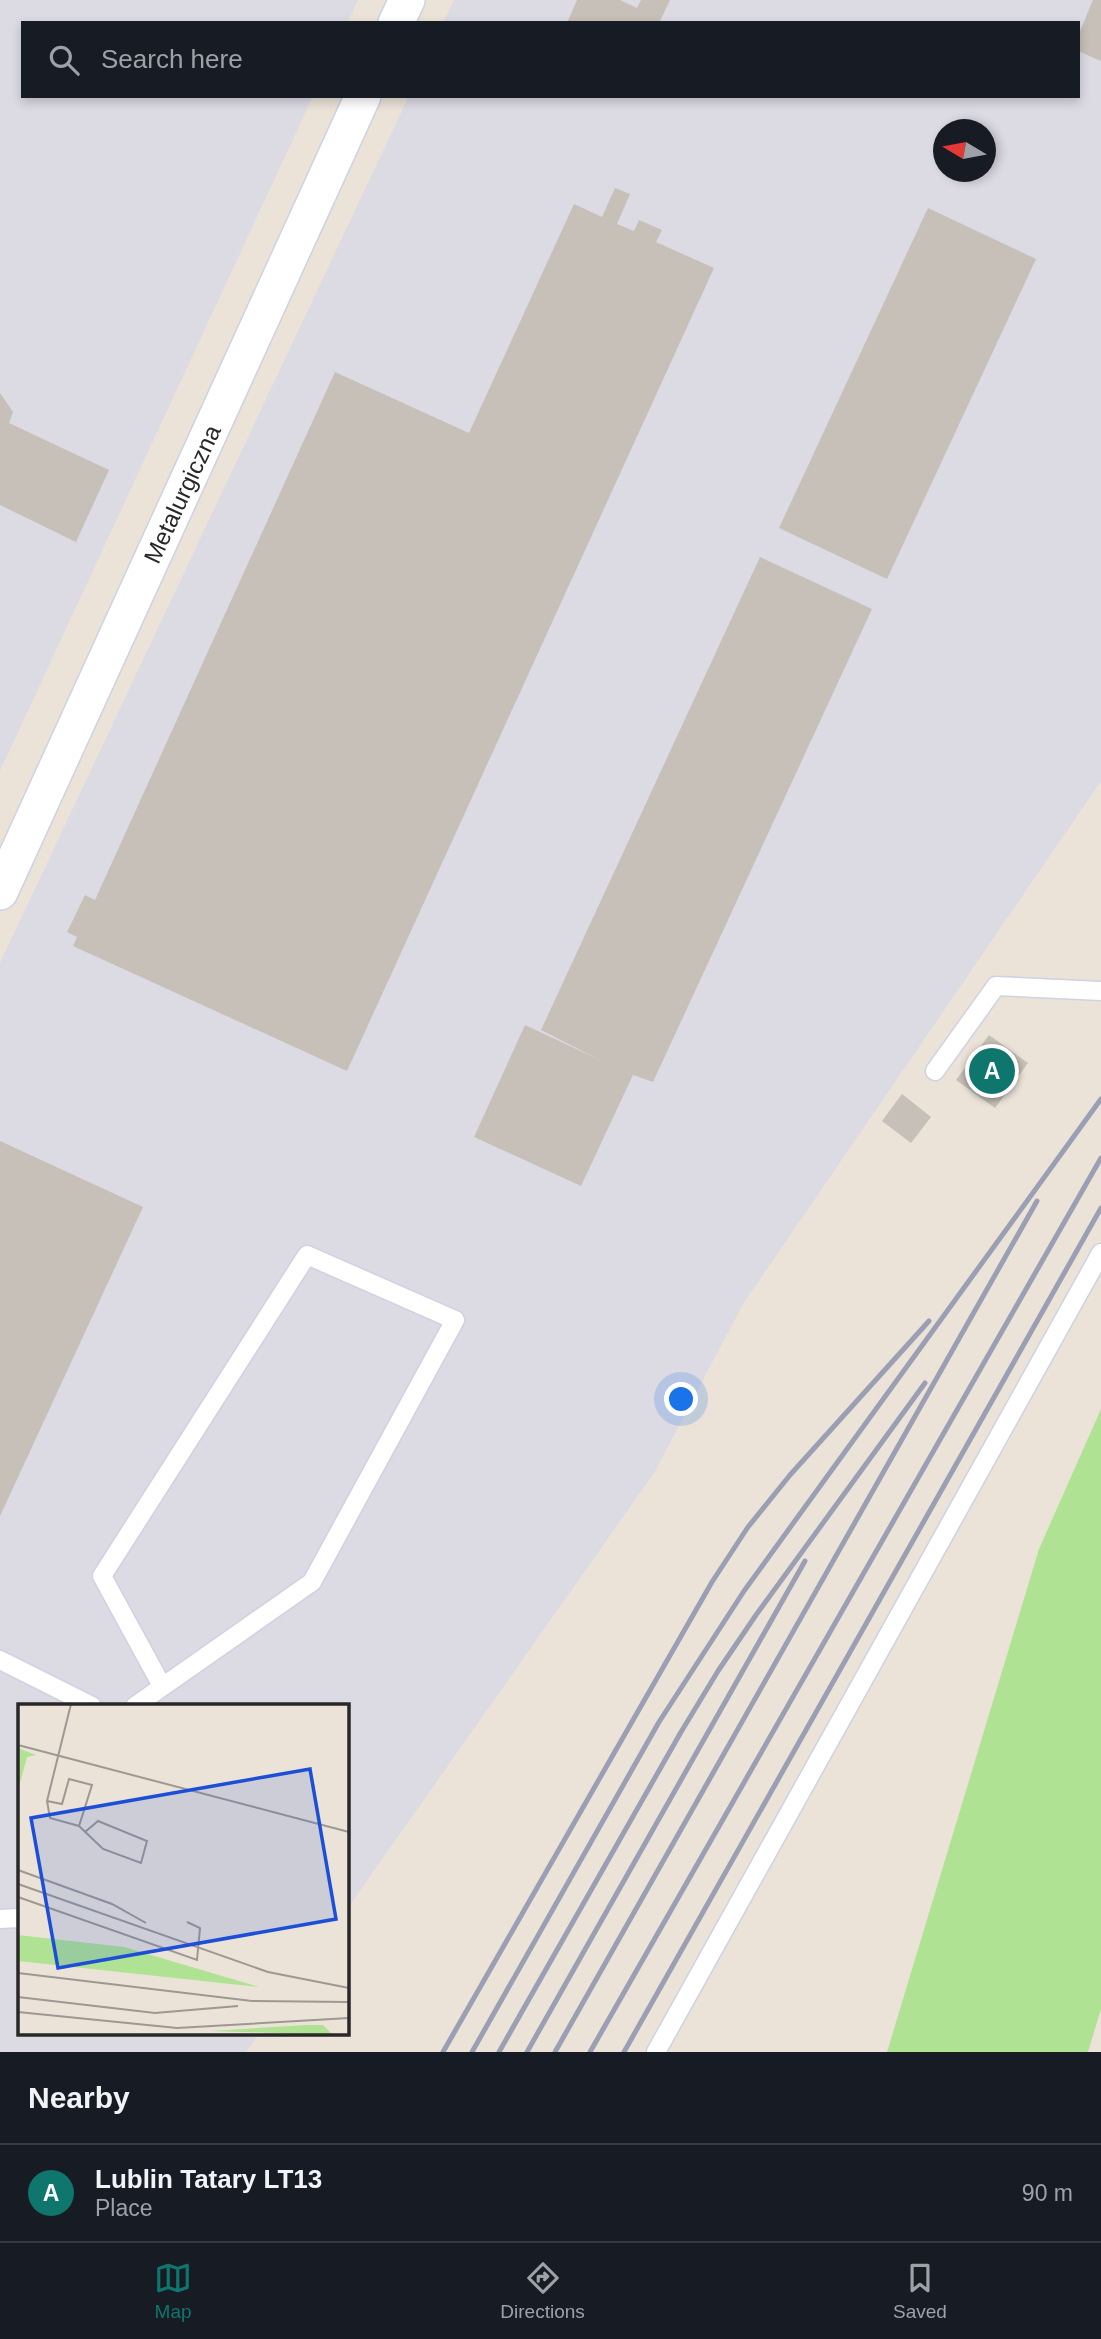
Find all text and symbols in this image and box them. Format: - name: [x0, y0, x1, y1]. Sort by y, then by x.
- search box: [21, 21, 1080, 98]
- icon: search: [45, 41, 83, 79]
- text: Search here: [101, 44, 243, 74]
- north arrow: [933, 119, 996, 182]
- street label: Metalurgiczna: [138, 420, 226, 567]
- pin: A: [969, 1045, 1015, 1097]
- your location: [664, 1382, 698, 1416]
- inset map: [18, 1704, 348, 2035]
- text: Nearby: [28, 2081, 130, 2114]
- text: Lublin Tatary LT13: [95, 2164, 322, 2194]
- text: A: [43, 2180, 59, 2206]
- text: 90 m: [1022, 2180, 1073, 2206]
- text: Place: [95, 2195, 153, 2221]
- tab: Map: [154, 2259, 192, 2323]
- tab: Directions: [500, 2259, 585, 2323]
- tab: Saved: [893, 2259, 947, 2323]

